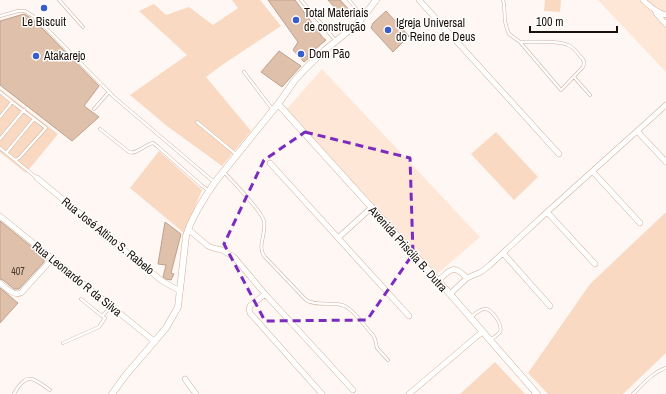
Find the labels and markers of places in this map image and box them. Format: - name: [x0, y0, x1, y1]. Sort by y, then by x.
- marker: Le Biscuit: [39, 3, 49, 13]
- place label: Total Materiais de construção: [304, 5, 369, 35]
- place label: Le Biscuit: [22, 14, 66, 30]
- marker: Total Materiais de construção: [291, 15, 301, 25]
- place label: Igreja Universal do Reino de Deus: [396, 15, 475, 45]
- marker: Igreja Universal do Reino de Deus: [383, 25, 393, 35]
- place label: Dom Pão: [309, 46, 350, 62]
- place label: Atakarejo: [43, 48, 86, 64]
- marker: Dom Pão: [296, 49, 306, 59]
- marker: Atakarejo: [31, 51, 41, 61]

